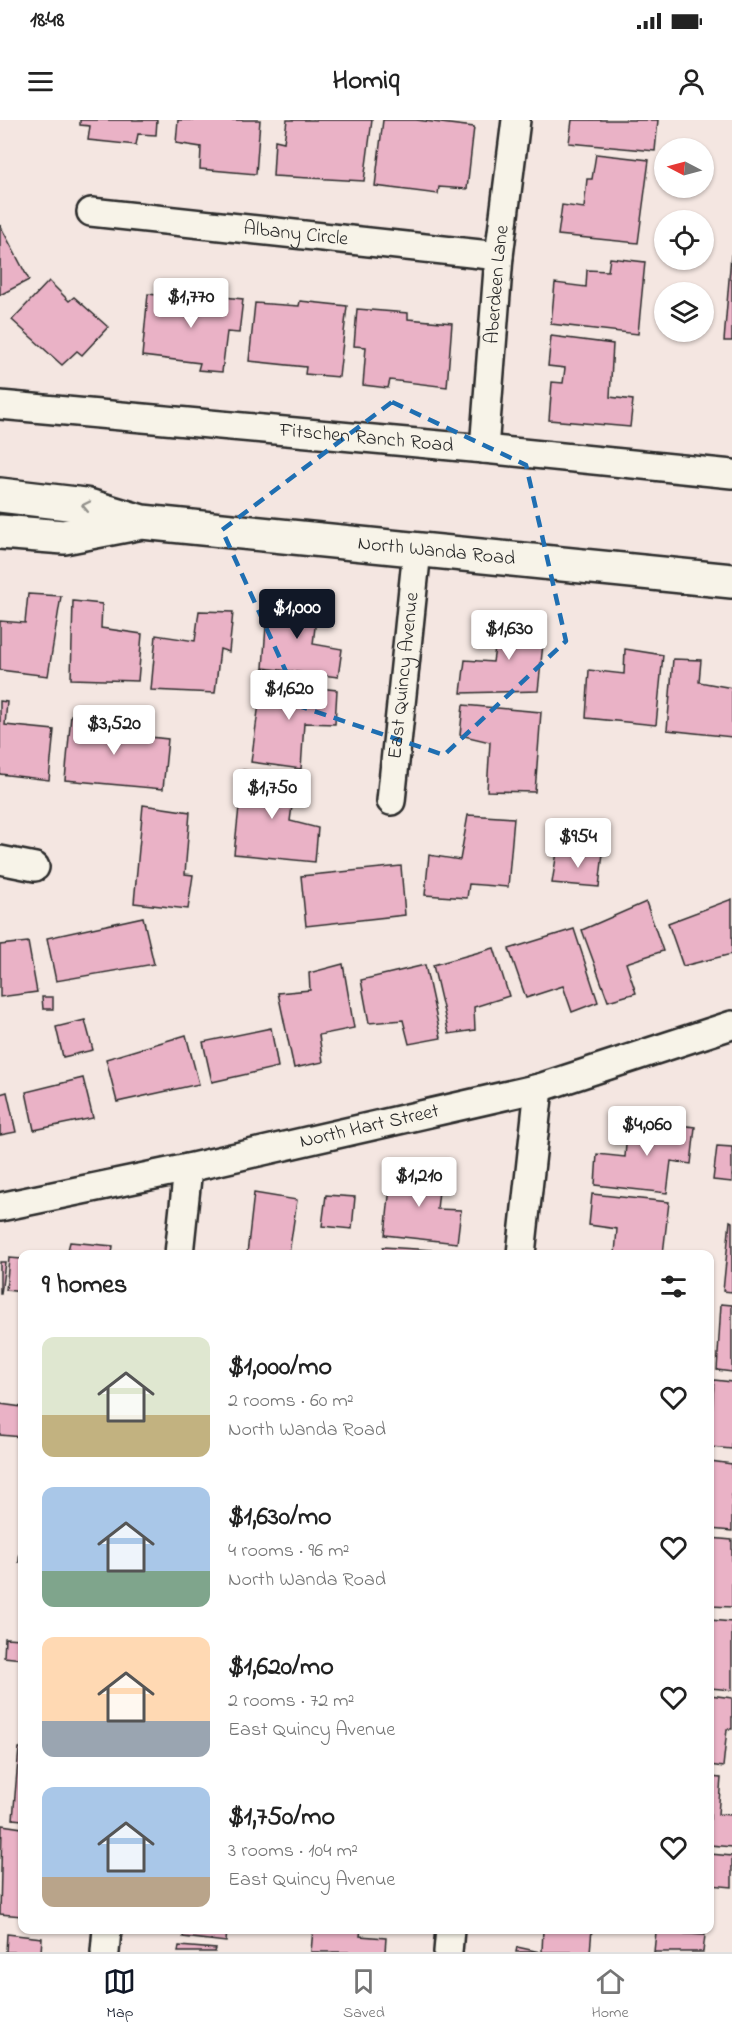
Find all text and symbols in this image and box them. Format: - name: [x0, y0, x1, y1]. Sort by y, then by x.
- text: 18:48: [30, 5, 64, 37]
- text: Homiq: [333, 62, 399, 101]
- icon: menu: [24, 65, 57, 98]
- icon: person: [675, 65, 708, 98]
- north arrow: [654, 138, 714, 198]
- map controls: [654, 138, 714, 342]
- button: locate: [654, 210, 714, 270]
- street label: Albany Circle: [242, 214, 350, 254]
- street label: Aberdeen Lane: [478, 223, 517, 345]
- pin: $1,770: [142, 278, 240, 329]
- button: layers: [654, 282, 714, 342]
- text: $1,770: [167, 283, 215, 312]
- street label: Fitschen Ranch Road: [277, 416, 455, 461]
- one-way arrow: [81, 500, 91, 513]
- street label: North Wanda Road: [356, 529, 517, 574]
- pin: $1,000: [248, 589, 346, 640]
- street label: East Quincy Avenue: [381, 591, 427, 760]
- text: $1,000: [273, 594, 321, 623]
- pin: $1,630: [460, 610, 558, 661]
- text: $1,630: [485, 615, 533, 644]
- pin: $1,620: [240, 670, 338, 721]
- text: $1,620: [264, 675, 314, 704]
- pin: $3,520: [65, 705, 163, 756]
- text: $3,520: [87, 710, 141, 739]
- pin: $1,750: [223, 769, 321, 820]
- text: $1,750: [247, 774, 297, 803]
- pin: $954: [542, 818, 614, 869]
- text: $954: [559, 823, 597, 852]
- street label: North Hart Street: [297, 1097, 442, 1157]
- pin: $4,060: [598, 1106, 696, 1157]
- text: $4,060: [622, 1111, 672, 1140]
- pin: $1,210: [370, 1157, 468, 1208]
- text: $1,210: [396, 1162, 442, 1191]
- text: 9 homes: [42, 1267, 127, 1305]
- icon: filters: [657, 1270, 690, 1303]
- text: $1,000/mo: [228, 1349, 332, 1387]
- icon: home: [90, 1361, 162, 1433]
- icon: heart: [657, 1381, 690, 1414]
- text: 2 rooms · 60 m²: [228, 1387, 354, 1416]
- text: North Wanda Road: [228, 1416, 386, 1445]
- text: $1,630/mo: [228, 1499, 332, 1537]
- icon: home: [90, 1511, 162, 1583]
- icon: heart: [657, 1531, 690, 1564]
- text: 4 rooms · 96 m²: [228, 1537, 349, 1566]
- text: North Wanda Road: [228, 1566, 386, 1595]
- text: $1,620/mo: [228, 1649, 334, 1687]
- icon: home: [90, 1661, 162, 1733]
- icon: heart: [657, 1681, 690, 1714]
- text: 2 rooms · 72 m²: [228, 1687, 355, 1716]
- text: East Quincy Avenue: [228, 1716, 395, 1745]
- text: $1,750/mo: [228, 1799, 335, 1837]
- icon: home: [90, 1811, 162, 1883]
- icon: heart: [657, 1831, 690, 1864]
- text: 3 rooms · 104 m²: [228, 1837, 358, 1866]
- text: East Quincy Avenue: [228, 1866, 395, 1895]
- tab: Map: [103, 1965, 136, 2025]
- tab: Saved: [343, 1965, 385, 2025]
- tab: Home: [591, 1965, 629, 2025]

